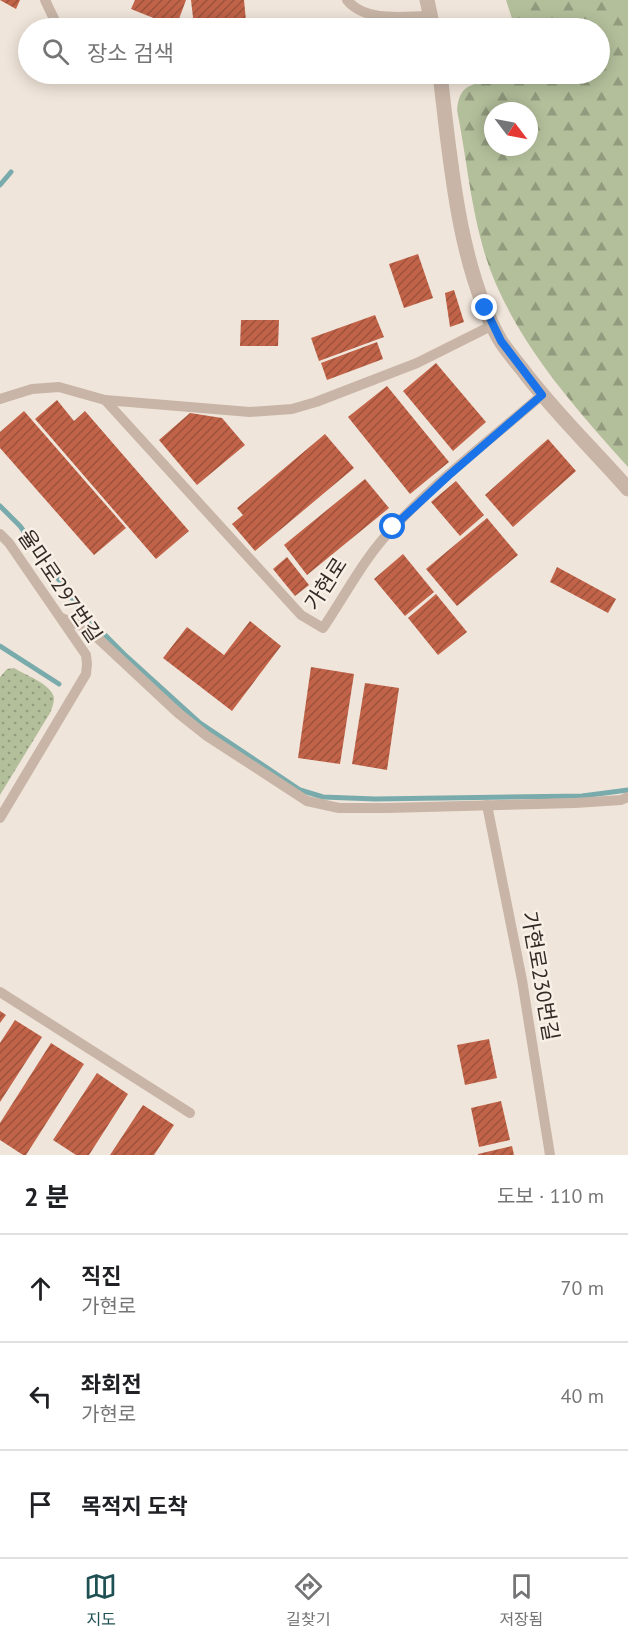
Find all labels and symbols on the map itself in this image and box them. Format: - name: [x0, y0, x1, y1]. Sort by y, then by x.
- north arrow: [484, 102, 538, 156]
- route end: [471, 294, 497, 320]
- route start: [379, 513, 405, 539]
- street label: 율마로297번길: [13, 524, 108, 648]
- street label: 가현로: [298, 552, 353, 615]
- street label: 가현로230번길: [516, 909, 565, 1043]

